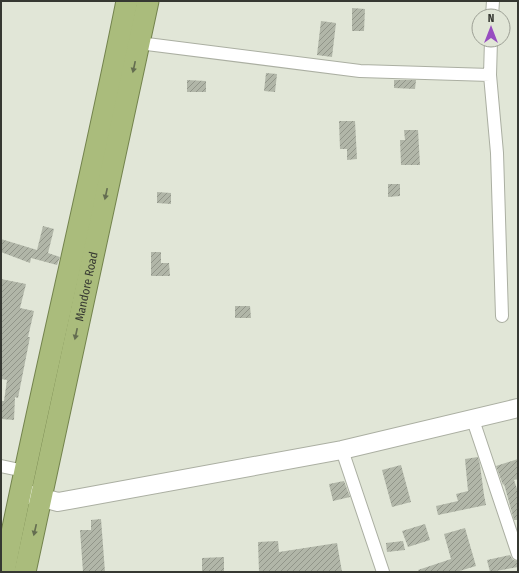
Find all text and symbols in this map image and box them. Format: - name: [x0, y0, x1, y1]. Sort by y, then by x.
- north arrow: [471, 8, 511, 48]
- text: N: [488, 12, 494, 25]
- one-way arrow: [130, 60, 136, 73]
- one-way arrow: [103, 187, 109, 200]
- street label: Mandore Road: [72, 250, 101, 323]
- one-way arrow: [72, 328, 78, 341]
- one-way arrow: [31, 524, 37, 536]

